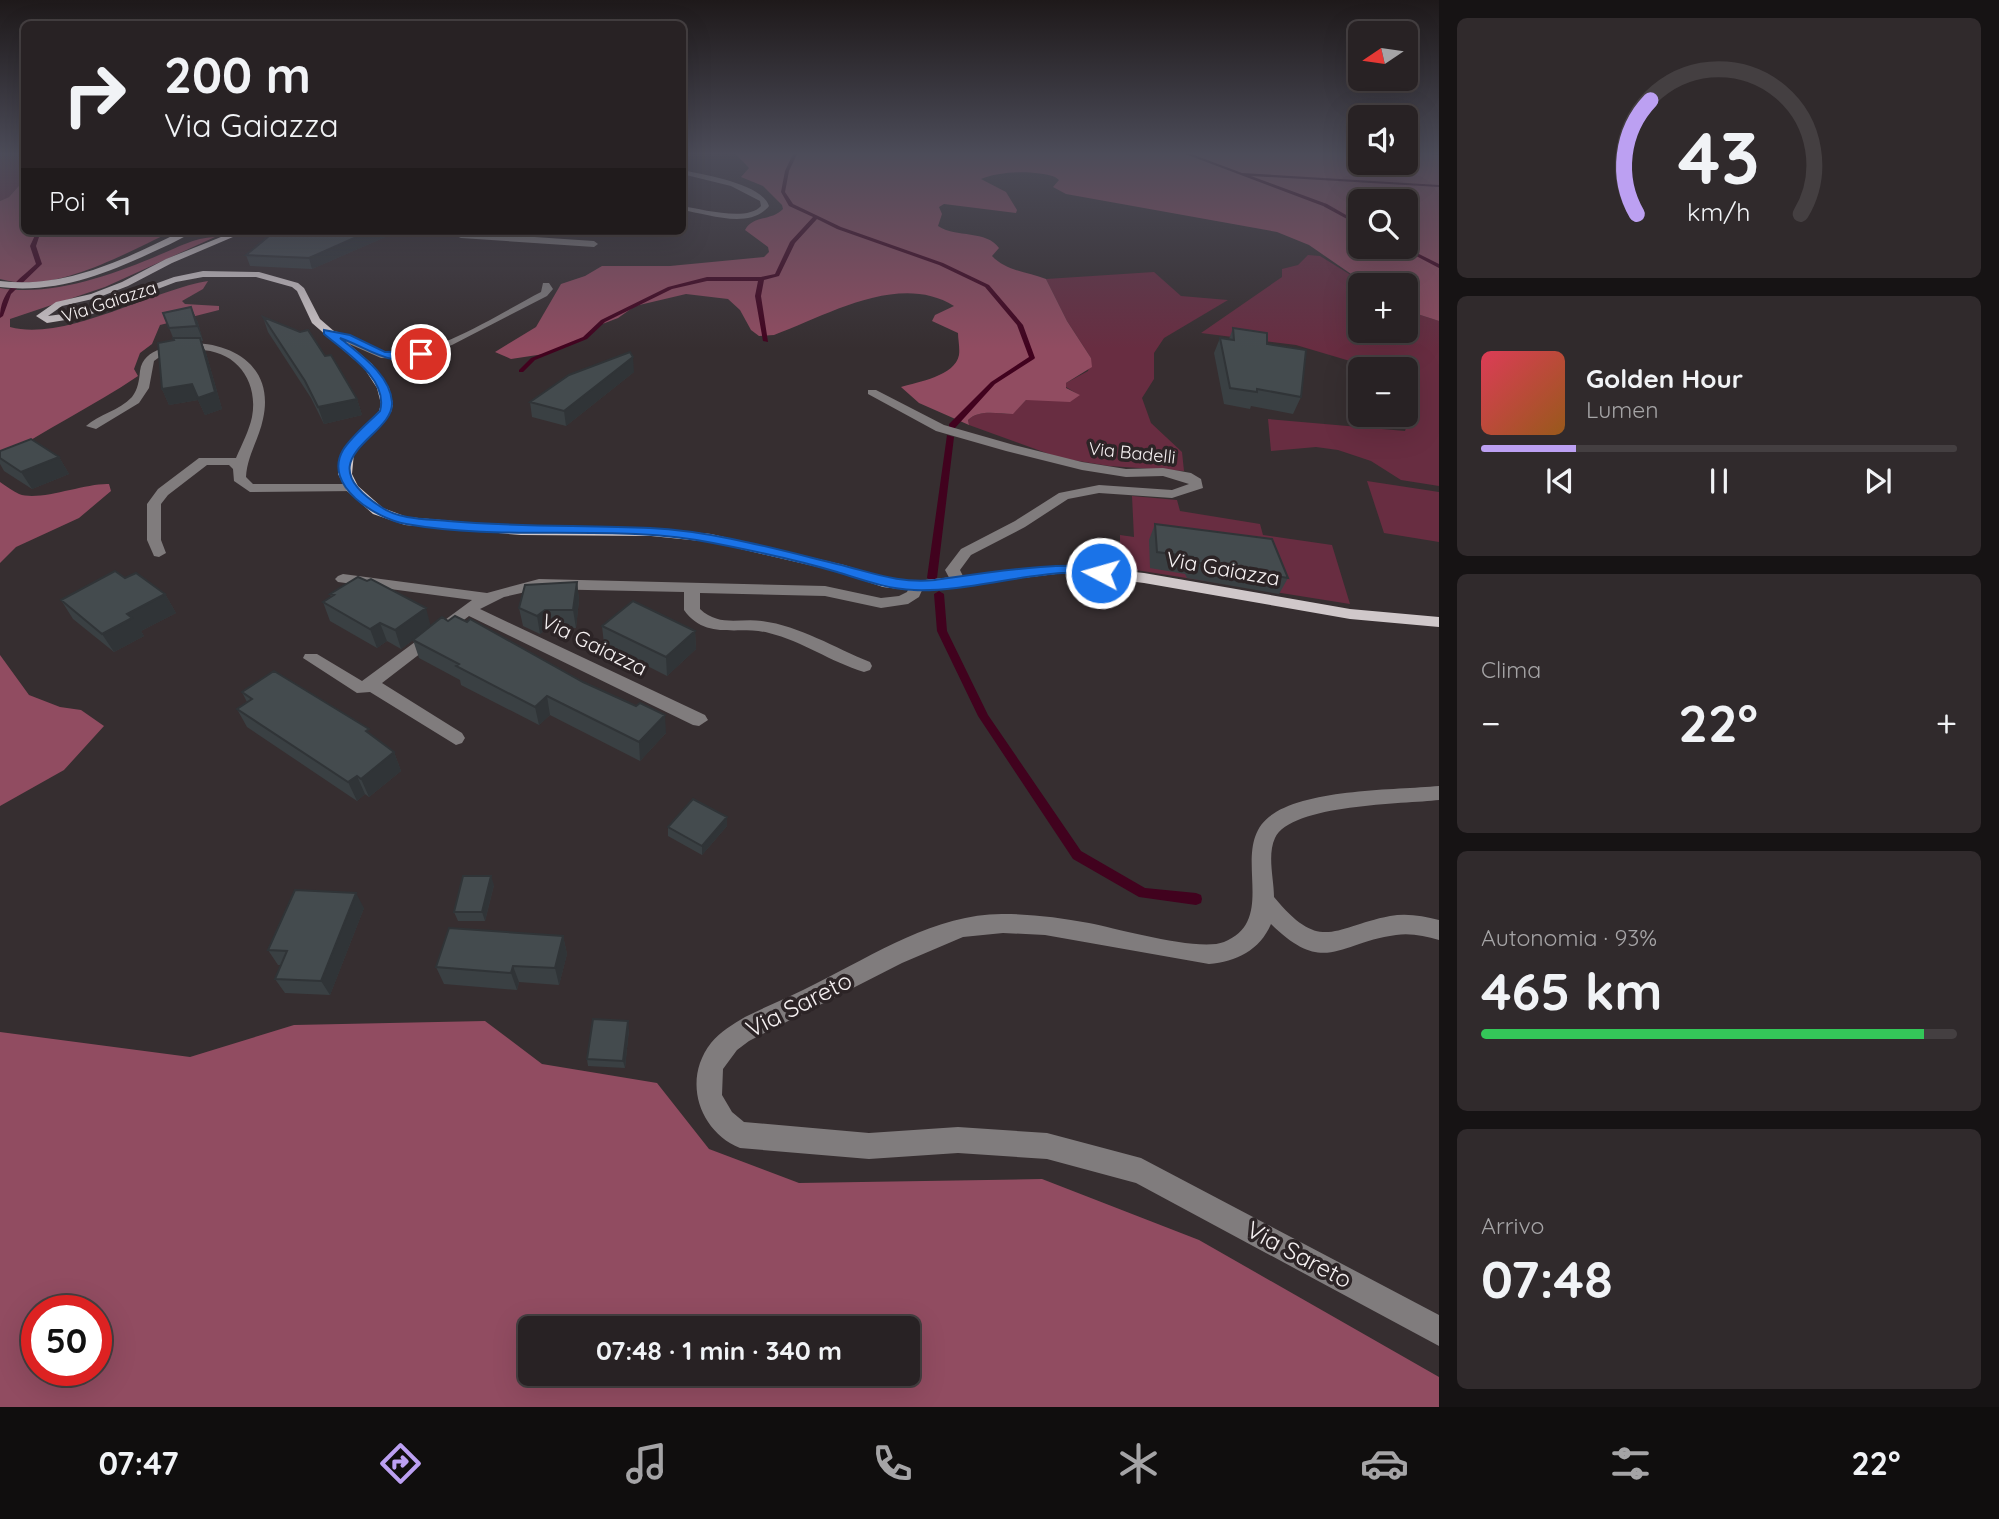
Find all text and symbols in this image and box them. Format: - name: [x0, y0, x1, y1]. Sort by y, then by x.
- north arrow: [1348, 21, 1418, 91]
- map controls: [1348, 21, 1418, 427]
- text: 200 m: [164, 44, 311, 105]
- icon: right: [49, 49, 140, 140]
- text: Via Gaiazza: [164, 105, 339, 145]
- button: sound: [1348, 105, 1418, 175]
- text: 43: [1678, 111, 1760, 202]
- icon: left: [100, 182, 138, 220]
- text: Poi: [49, 185, 86, 218]
- button: search: [1348, 189, 1418, 259]
- text: km/h: [1687, 196, 1751, 227]
- button: +: [1348, 273, 1418, 343]
- street label: Via Gaiazza: [59, 275, 159, 328]
- pin: [391, 324, 451, 384]
- icon: arrive: [402, 335, 440, 373]
- button: −: [1348, 357, 1418, 427]
- text: Golden Hour: [1586, 362, 1743, 395]
- text: Lumen: [1586, 395, 1659, 424]
- street label: Via Badelli: [1087, 436, 1177, 469]
- icon: previous: [1541, 462, 1579, 500]
- icon: pause: [1700, 462, 1738, 500]
- icon: next: [1859, 462, 1897, 500]
- position arrow: [1064, 536, 1138, 610]
- street label: Via Gaiazza: [1164, 545, 1282, 591]
- street label: Via Gaiazza: [537, 607, 652, 681]
- text: Clima: [1481, 655, 1541, 684]
- text: 22°: [1678, 690, 1758, 755]
- text: −: [1481, 699, 1501, 747]
- text: +: [1936, 699, 1957, 747]
- text: Autonomia · 93%: [1481, 923, 1657, 952]
- text: 465 km: [1481, 958, 1662, 1023]
- street label: Via Sareto: [740, 965, 857, 1044]
- text: Arrivo: [1481, 1211, 1544, 1240]
- street label: Via Sareto: [1242, 1214, 1357, 1294]
- text: 07:48: [1481, 1246, 1613, 1311]
- speed limit sign: 50: [21, 1295, 112, 1386]
- text: 07:48 · 1 min · 340 m: [596, 1334, 842, 1367]
- icon: directions: [376, 1439, 425, 1488]
- icon: music: [622, 1439, 671, 1488]
- icon: phone: [868, 1439, 917, 1488]
- icon: climate: [1114, 1439, 1163, 1488]
- icon: car: [1360, 1439, 1409, 1488]
- icon: filters: [1606, 1439, 1655, 1488]
- text: 07:47: [98, 1443, 179, 1483]
- text: 22°: [1851, 1443, 1900, 1483]

